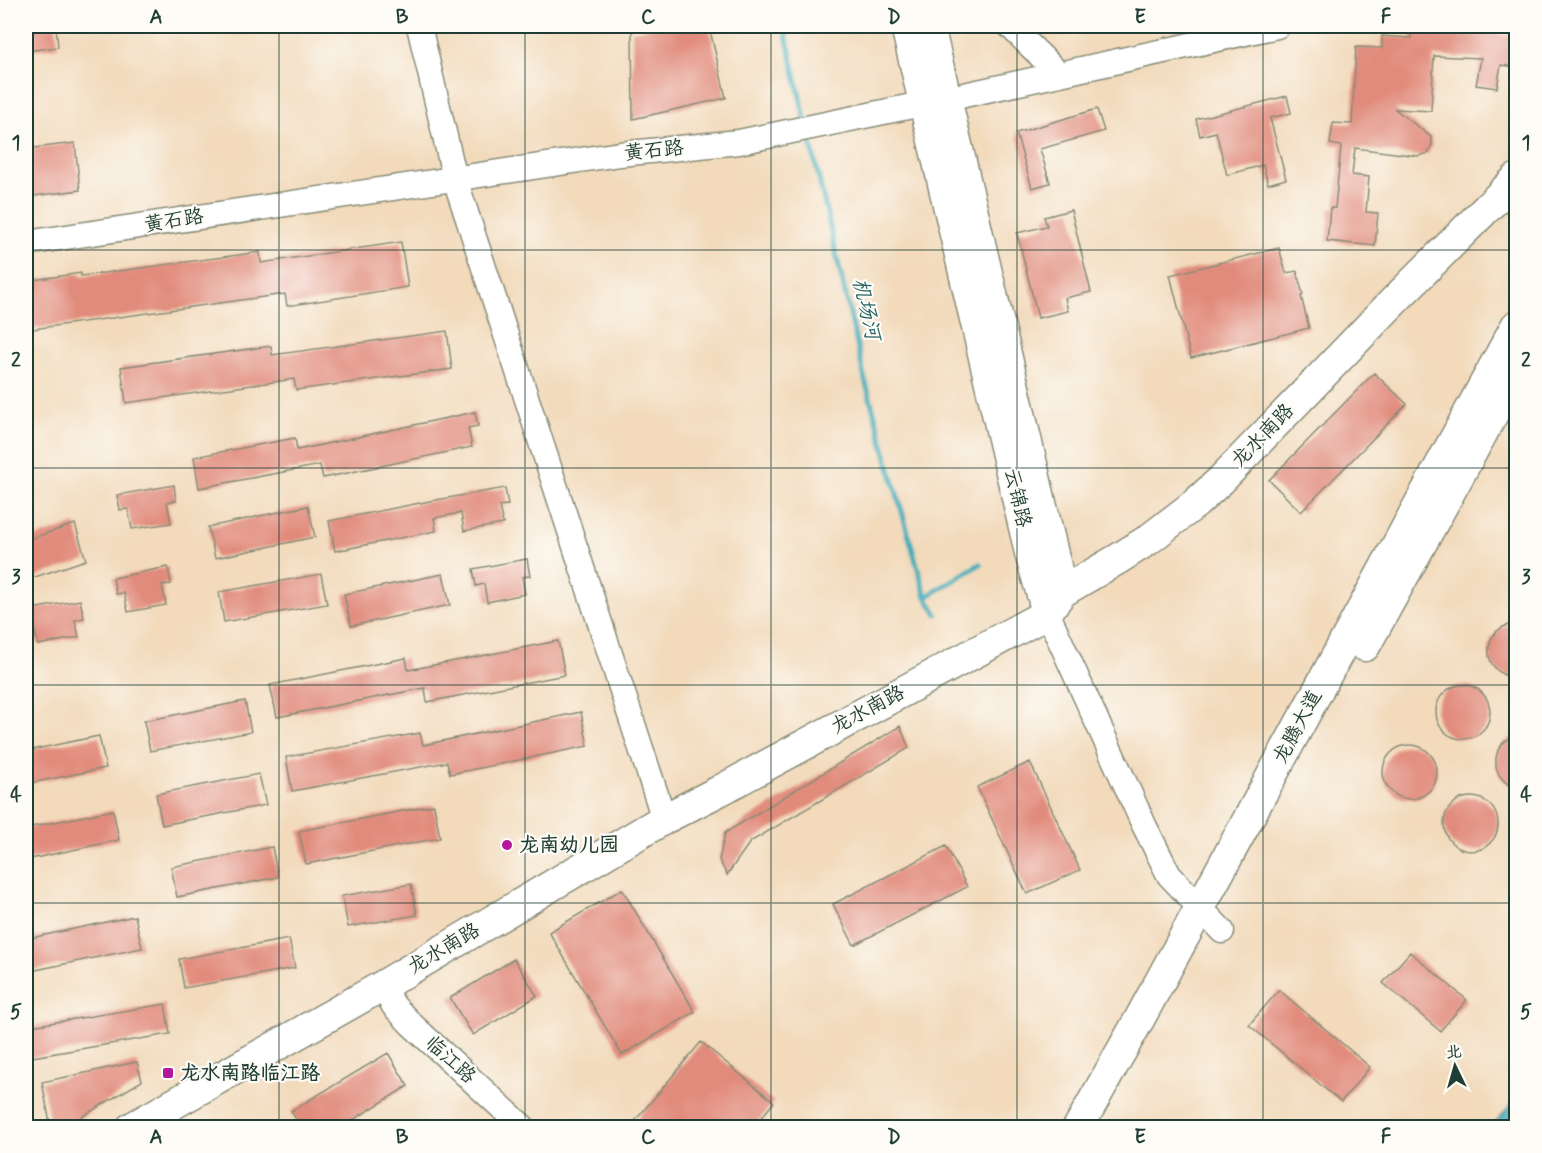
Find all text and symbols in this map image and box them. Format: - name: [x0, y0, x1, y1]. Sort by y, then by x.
- text: A: [149, 4, 163, 31]
- text: B: [396, 4, 409, 31]
- text: C: [641, 4, 656, 31]
- text: D: [887, 4, 901, 31]
- text: E: [1134, 4, 1146, 31]
- text: F: [1381, 4, 1392, 31]
- text: 1: [12, 130, 20, 157]
- text: 1: [1522, 130, 1530, 157]
- street label: 黄石路: [623, 134, 686, 168]
- street label: 黄石路: [142, 203, 207, 239]
- water label: 机场河: [845, 275, 887, 346]
- text: 2: [11, 347, 21, 374]
- text: 2: [1521, 347, 1531, 374]
- street label: 龙水南路: [1226, 397, 1301, 474]
- street label: 云锦路: [997, 466, 1037, 531]
- text: 3: [11, 564, 21, 591]
- text: 3: [1521, 564, 1531, 591]
- street label: 龙水南路: [826, 679, 911, 741]
- street label: 龙腾大道: [1267, 685, 1329, 769]
- text: 4: [10, 782, 22, 809]
- text: 4: [1520, 782, 1532, 809]
- place label: 龙南幼儿园: [519, 832, 619, 859]
- marker: 龙南幼儿园: [500, 838, 514, 852]
- street label: 龙水南路: [403, 916, 486, 981]
- text: 5: [10, 999, 22, 1026]
- text: 5: [1520, 999, 1532, 1026]
- street label: 临江路: [419, 1030, 482, 1091]
- north arrow: [1425, 1036, 1485, 1096]
- text: 北: [1445, 1041, 1463, 1064]
- place label: 龙水南路临江路: [180, 1060, 320, 1087]
- marker: 龙水南路临江路: [161, 1066, 175, 1080]
- text: A: [149, 1124, 163, 1151]
- text: B: [396, 1124, 409, 1151]
- text: C: [641, 1124, 656, 1151]
- text: D: [887, 1124, 901, 1151]
- text: E: [1134, 1124, 1146, 1151]
- text: F: [1381, 1124, 1392, 1151]

